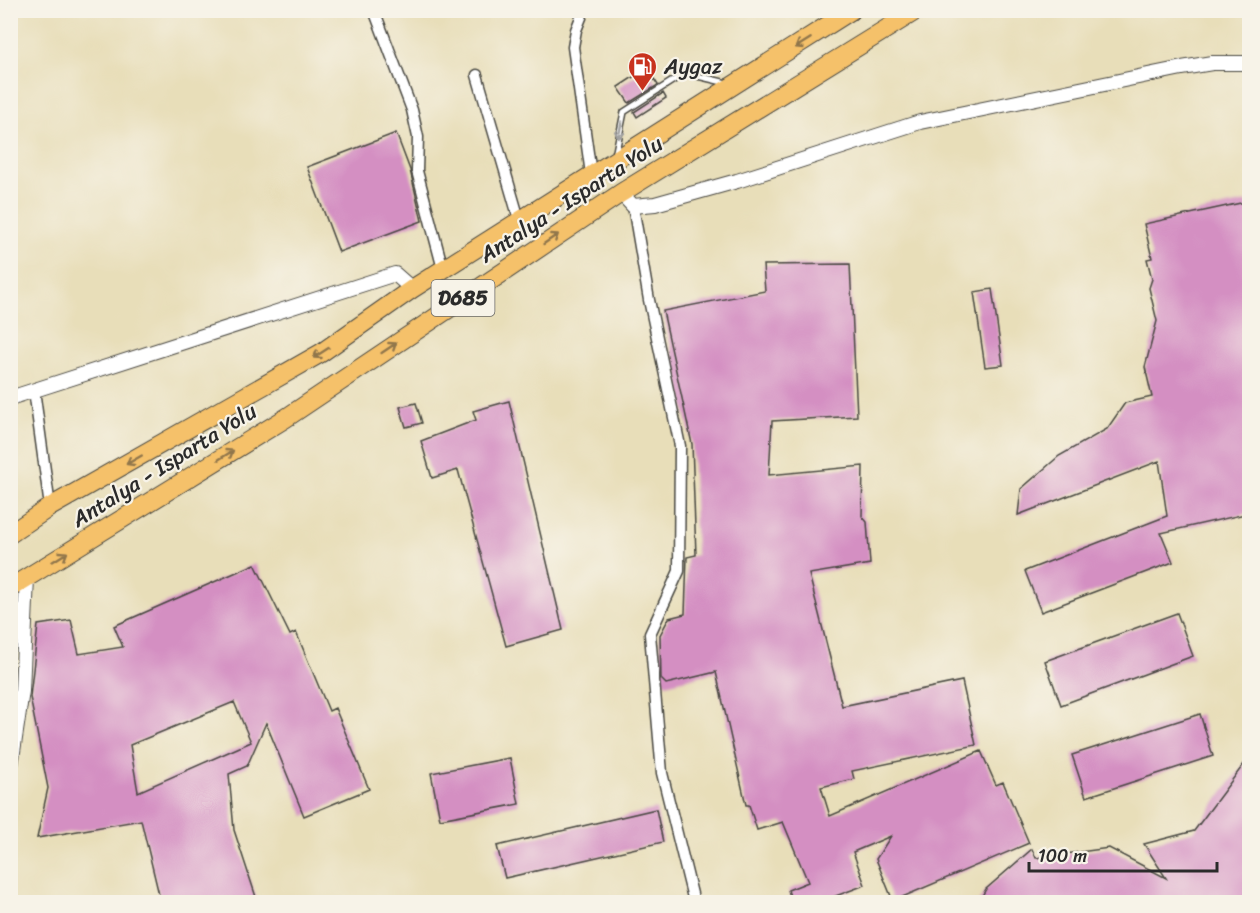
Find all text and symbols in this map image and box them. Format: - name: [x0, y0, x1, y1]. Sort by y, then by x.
- one-way arrow: [795, 37, 812, 49]
- place label: Aygaz: [663, 47, 723, 86]
- fuel station icon: Aygaz: [627, 50, 659, 92]
- one-way arrow: [614, 119, 625, 139]
- street label: Antalya - Isparta Yolu: [470, 125, 671, 274]
- one-way arrow: [543, 233, 559, 245]
- road number: D685: [432, 280, 494, 316]
- one-way arrow: [381, 342, 397, 354]
- one-way arrow: [313, 347, 330, 359]
- street label: Antalya - Isparta Yolu: [63, 392, 265, 538]
- one-way arrow: [217, 448, 234, 460]
- one-way arrow: [126, 454, 143, 466]
- one-way arrow: [51, 551, 68, 563]
- scale bar: [1029, 835, 1216, 873]
- text: 100 m: [1038, 840, 1087, 872]

